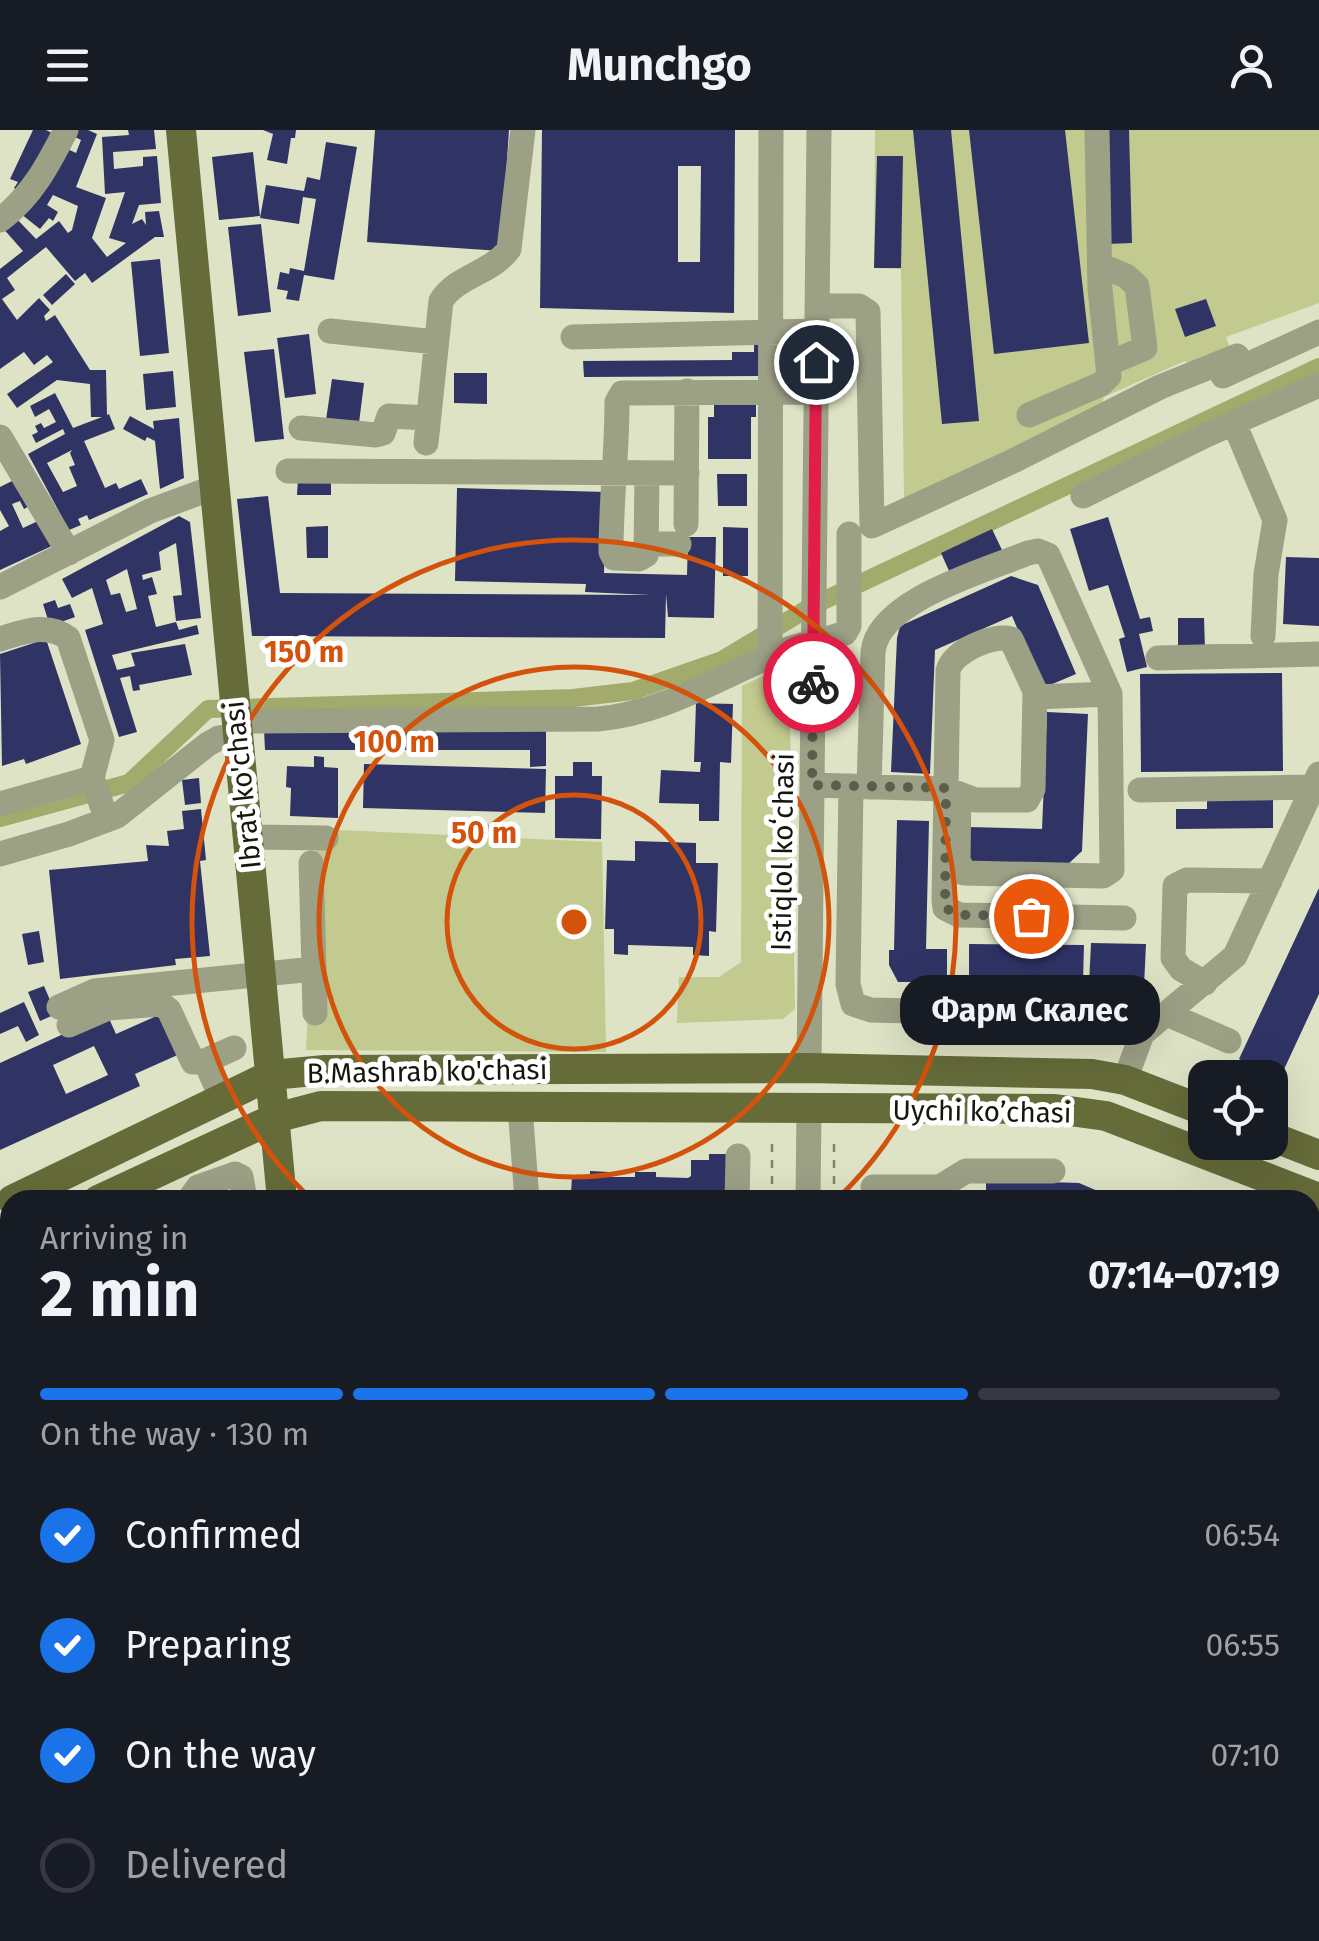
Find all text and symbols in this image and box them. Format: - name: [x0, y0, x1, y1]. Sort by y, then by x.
- icon: menu: [40, 38, 95, 93]
- text: Munchgo: [567, 38, 752, 92]
- icon: person: [1224, 38, 1279, 93]
- pin: [774, 320, 859, 405]
- icon: home: [789, 335, 844, 390]
- courier: [763, 633, 863, 733]
- text: 150 m: [264, 634, 344, 670]
- icon: bike: [786, 656, 841, 711]
- street label: Ibrat ko'chasi: [217, 699, 268, 871]
- text: 100 m: [353, 724, 435, 760]
- street label: Istiqlol koʻchasi: [764, 753, 801, 951]
- text: 50 m: [451, 815, 517, 851]
- pin: [989, 874, 1074, 959]
- icon: bag: [1004, 889, 1059, 944]
- centre of rings: [556, 904, 592, 940]
- callout: Фарм Скалес: [901, 976, 1161, 1046]
- text: Фарм Скалес: [932, 991, 1128, 1029]
- street label: B.Mashrab ko'chasi: [306, 1053, 548, 1090]
- map controls: [1188, 1060, 1288, 1160]
- button: locate: [1188, 1060, 1288, 1160]
- street label: Uychi ko’chasi: [892, 1093, 1072, 1130]
- text: Arriving in: [40, 1219, 188, 1257]
- text: 07:14–07:19: [1088, 1252, 1280, 1298]
- text: 2 min: [40, 1255, 200, 1333]
- text: On the way · 130 m: [40, 1415, 309, 1453]
- icon: check: [40, 1508, 95, 1563]
- text: Confirmed: [125, 1512, 303, 1558]
- text: 06:54: [1204, 1516, 1280, 1554]
- icon: check: [40, 1618, 95, 1673]
- text: Preparing: [125, 1622, 291, 1668]
- text: 06:55: [1205, 1626, 1280, 1664]
- icon: check: [40, 1728, 95, 1783]
- text: On the way: [125, 1732, 316, 1778]
- text: 07:10: [1210, 1736, 1280, 1774]
- text: Delivered: [125, 1842, 288, 1888]

